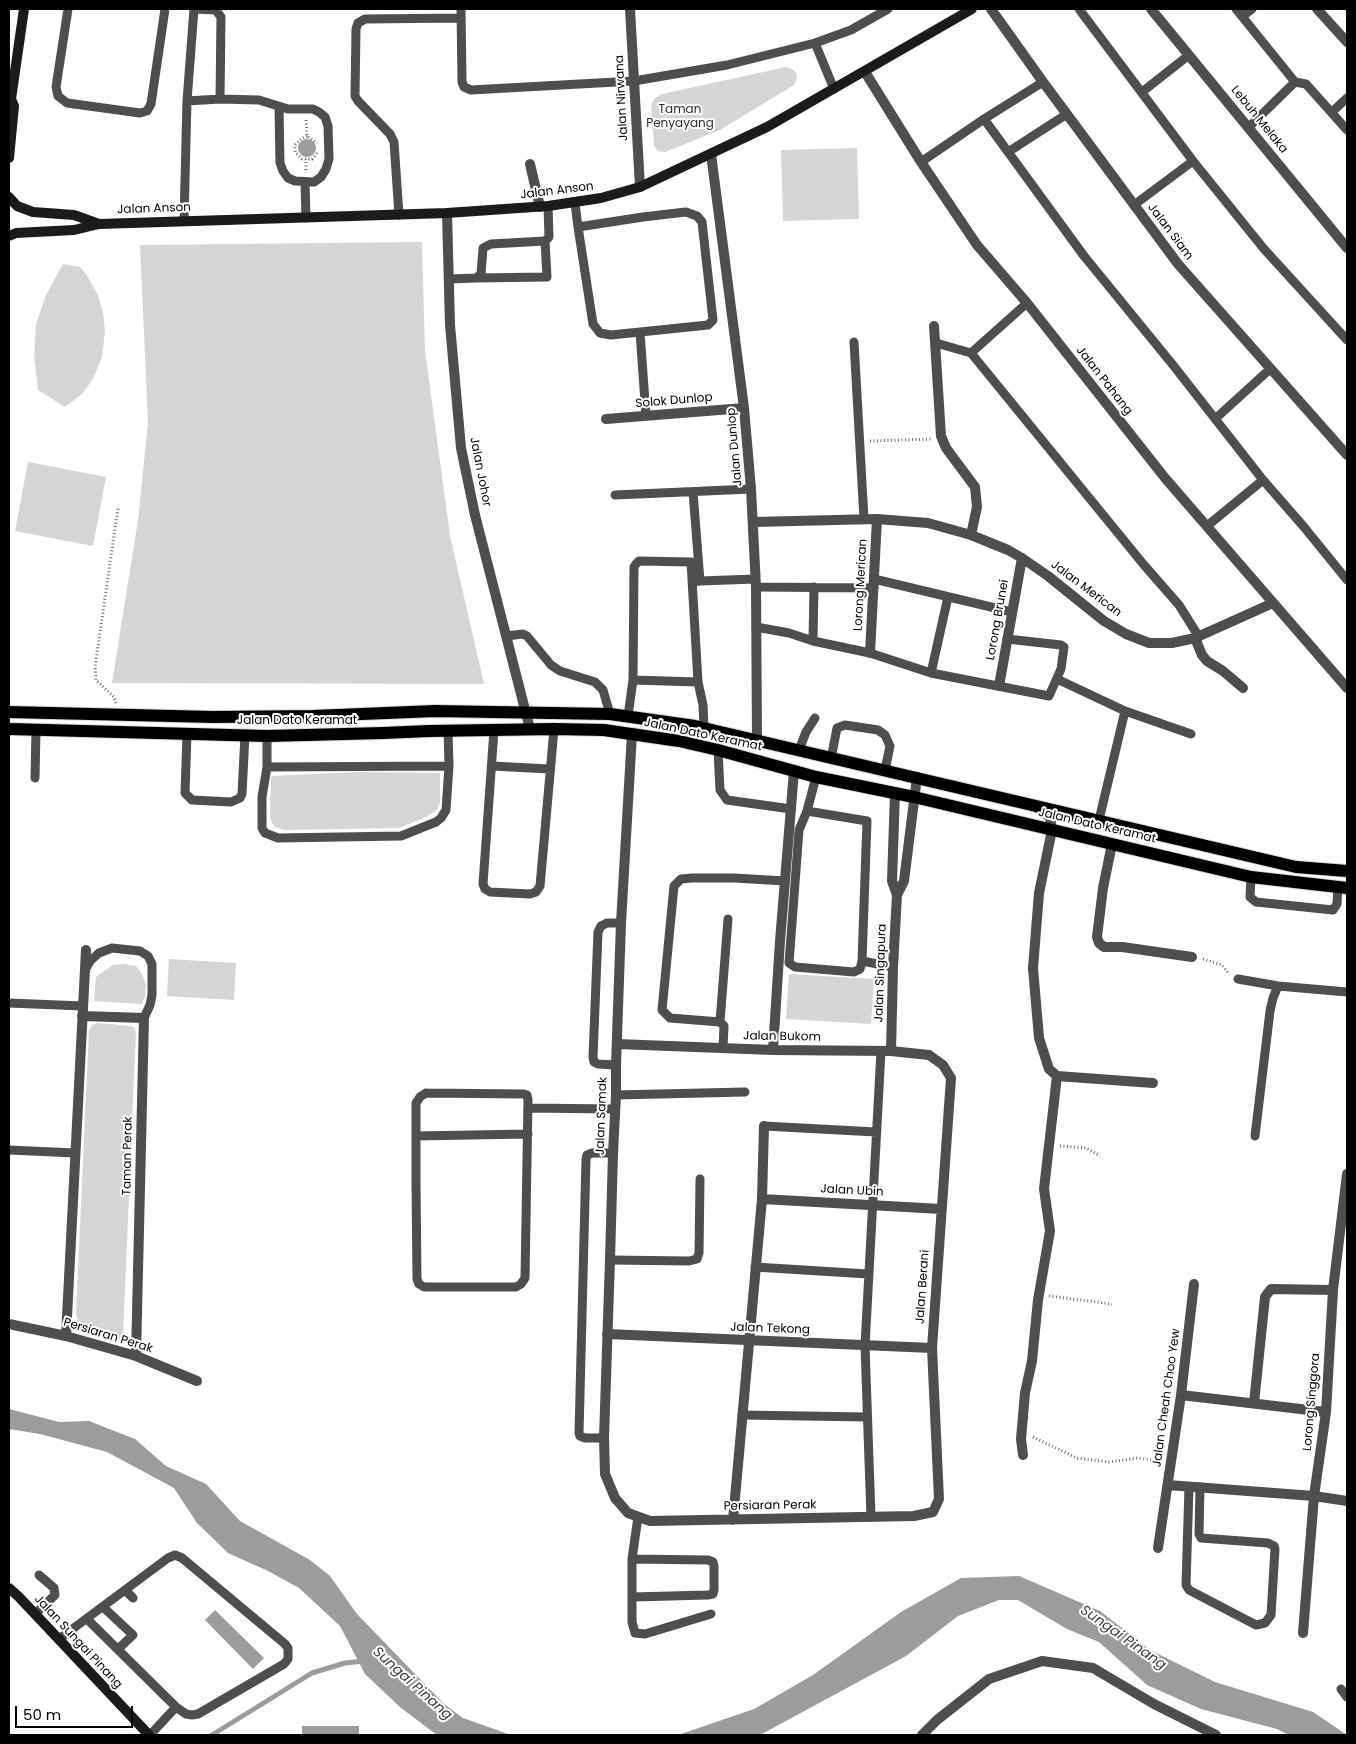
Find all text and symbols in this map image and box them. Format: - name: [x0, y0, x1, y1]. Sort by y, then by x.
- street label: Jalan Nirwana: [613, 55, 631, 141]
- street label: Lebuh Melaka: [1227, 83, 1291, 157]
- park label: Taman Penyayang: [646, 103, 714, 131]
- street label: Jalan Anson: [519, 179, 595, 203]
- street label: Jalan Anson: [117, 201, 191, 217]
- street label: Jalan Siam: [1144, 201, 1196, 263]
- street label: Jalan Pahang: [1073, 344, 1135, 418]
- street label: Solok Dunlop: [635, 390, 713, 412]
- street label: Jalan Dunlop: [724, 407, 746, 487]
- street label: Jalan Johor: [466, 436, 494, 508]
- street label: Lorong Merican: [851, 539, 871, 631]
- street label: Jalan Merican: [1048, 558, 1124, 620]
- street label: Lorong Brunei: [984, 579, 1012, 661]
- street label: Jalan Dato Keramat: [237, 714, 357, 728]
- street label: Jalan Dato Keramat: [643, 715, 763, 755]
- street label: Jalan Dato Keramat: [1037, 805, 1157, 847]
- street label: Jalan Singapura: [872, 923, 890, 1023]
- street label: Jalan Bukom: [743, 1029, 821, 1045]
- street label: Jalan Samak: [593, 1077, 611, 1155]
- street label: Taman Perak: [120, 1116, 136, 1196]
- street label: Jalan Ubin: [820, 1182, 884, 1200]
- street label: Jalan Berani: [913, 1249, 933, 1325]
- street label: Persiaran Perak: [62, 1316, 154, 1356]
- street label: Jalan Tekong: [730, 1320, 810, 1338]
- street label: Jalan Cheah Choo Yew: [1150, 1328, 1184, 1468]
- street label: Lorong Singgora: [1301, 1352, 1323, 1452]
- street label: Persiaran Perak: [723, 1498, 817, 1514]
- street label: Jalan Sungai Pinang: [31, 1592, 125, 1692]
- water label: Sungai Pinang: [1077, 1602, 1169, 1674]
- water label: Sungai Pinang: [369, 1644, 455, 1724]
- scale bar: [18, 1696, 135, 1728]
- text: 50 m: [23, 1704, 61, 1725]

